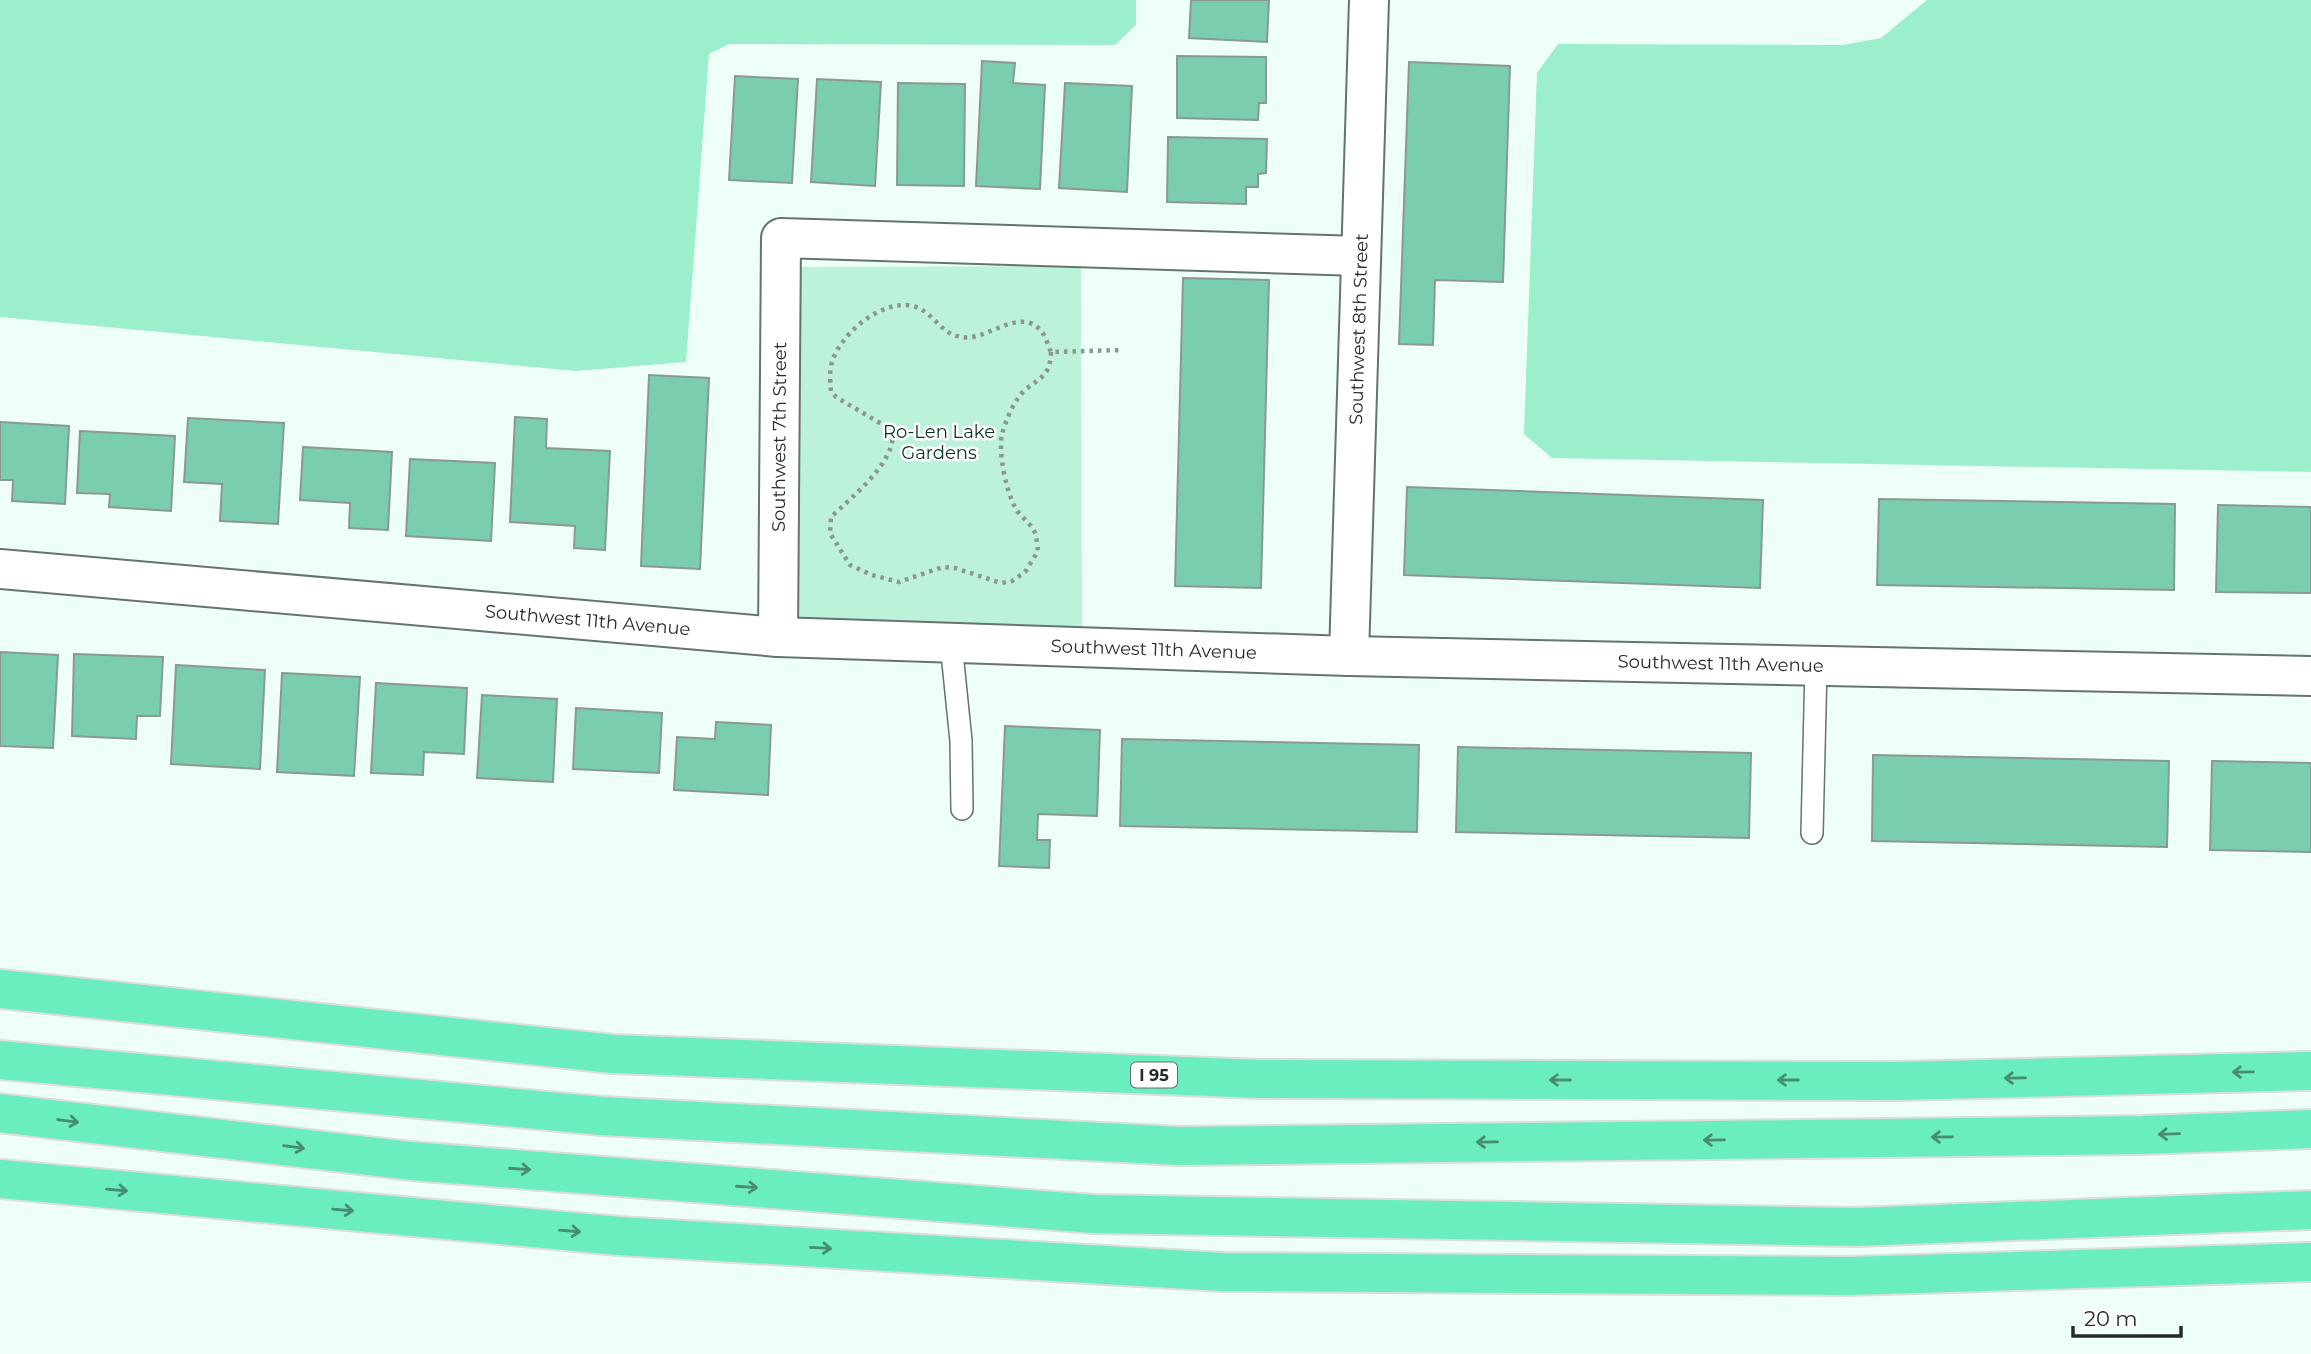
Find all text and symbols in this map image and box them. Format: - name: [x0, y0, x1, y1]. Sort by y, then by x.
- street label: Southwest 8th Street: [1345, 233, 1373, 425]
- street label: Southwest 7th Street: [768, 342, 791, 532]
- park label: Ro-Len Lake Gardens: [883, 421, 995, 464]
- street label: Southwest 11th Avenue: [484, 600, 692, 640]
- street label: Southwest 11th Avenue: [1050, 635, 1257, 664]
- street label: Southwest 11th Avenue: [1617, 651, 1824, 677]
- road number: I 95: [1131, 1063, 1177, 1088]
- one-way arrow: [2232, 1066, 2255, 1079]
- one-way arrow: [2004, 1071, 2027, 1085]
- one-way arrow: [1549, 1073, 1572, 1087]
- one-way arrow: [1777, 1073, 1800, 1087]
- one-way arrow: [56, 1114, 79, 1127]
- one-way arrow: [2158, 1127, 2181, 1140]
- one-way arrow: [1931, 1130, 1954, 1144]
- one-way arrow: [1703, 1133, 1726, 1146]
- one-way arrow: [1476, 1135, 1499, 1149]
- one-way arrow: [282, 1141, 305, 1154]
- one-way arrow: [508, 1163, 531, 1176]
- one-way arrow: [735, 1181, 758, 1194]
- one-way arrow: [105, 1184, 128, 1197]
- one-way arrow: [332, 1204, 354, 1217]
- one-way arrow: [558, 1225, 581, 1238]
- one-way arrow: [810, 1242, 832, 1255]
- scale bar: [2073, 1294, 2182, 1338]
- text: 20 m: [2084, 1306, 2138, 1331]

